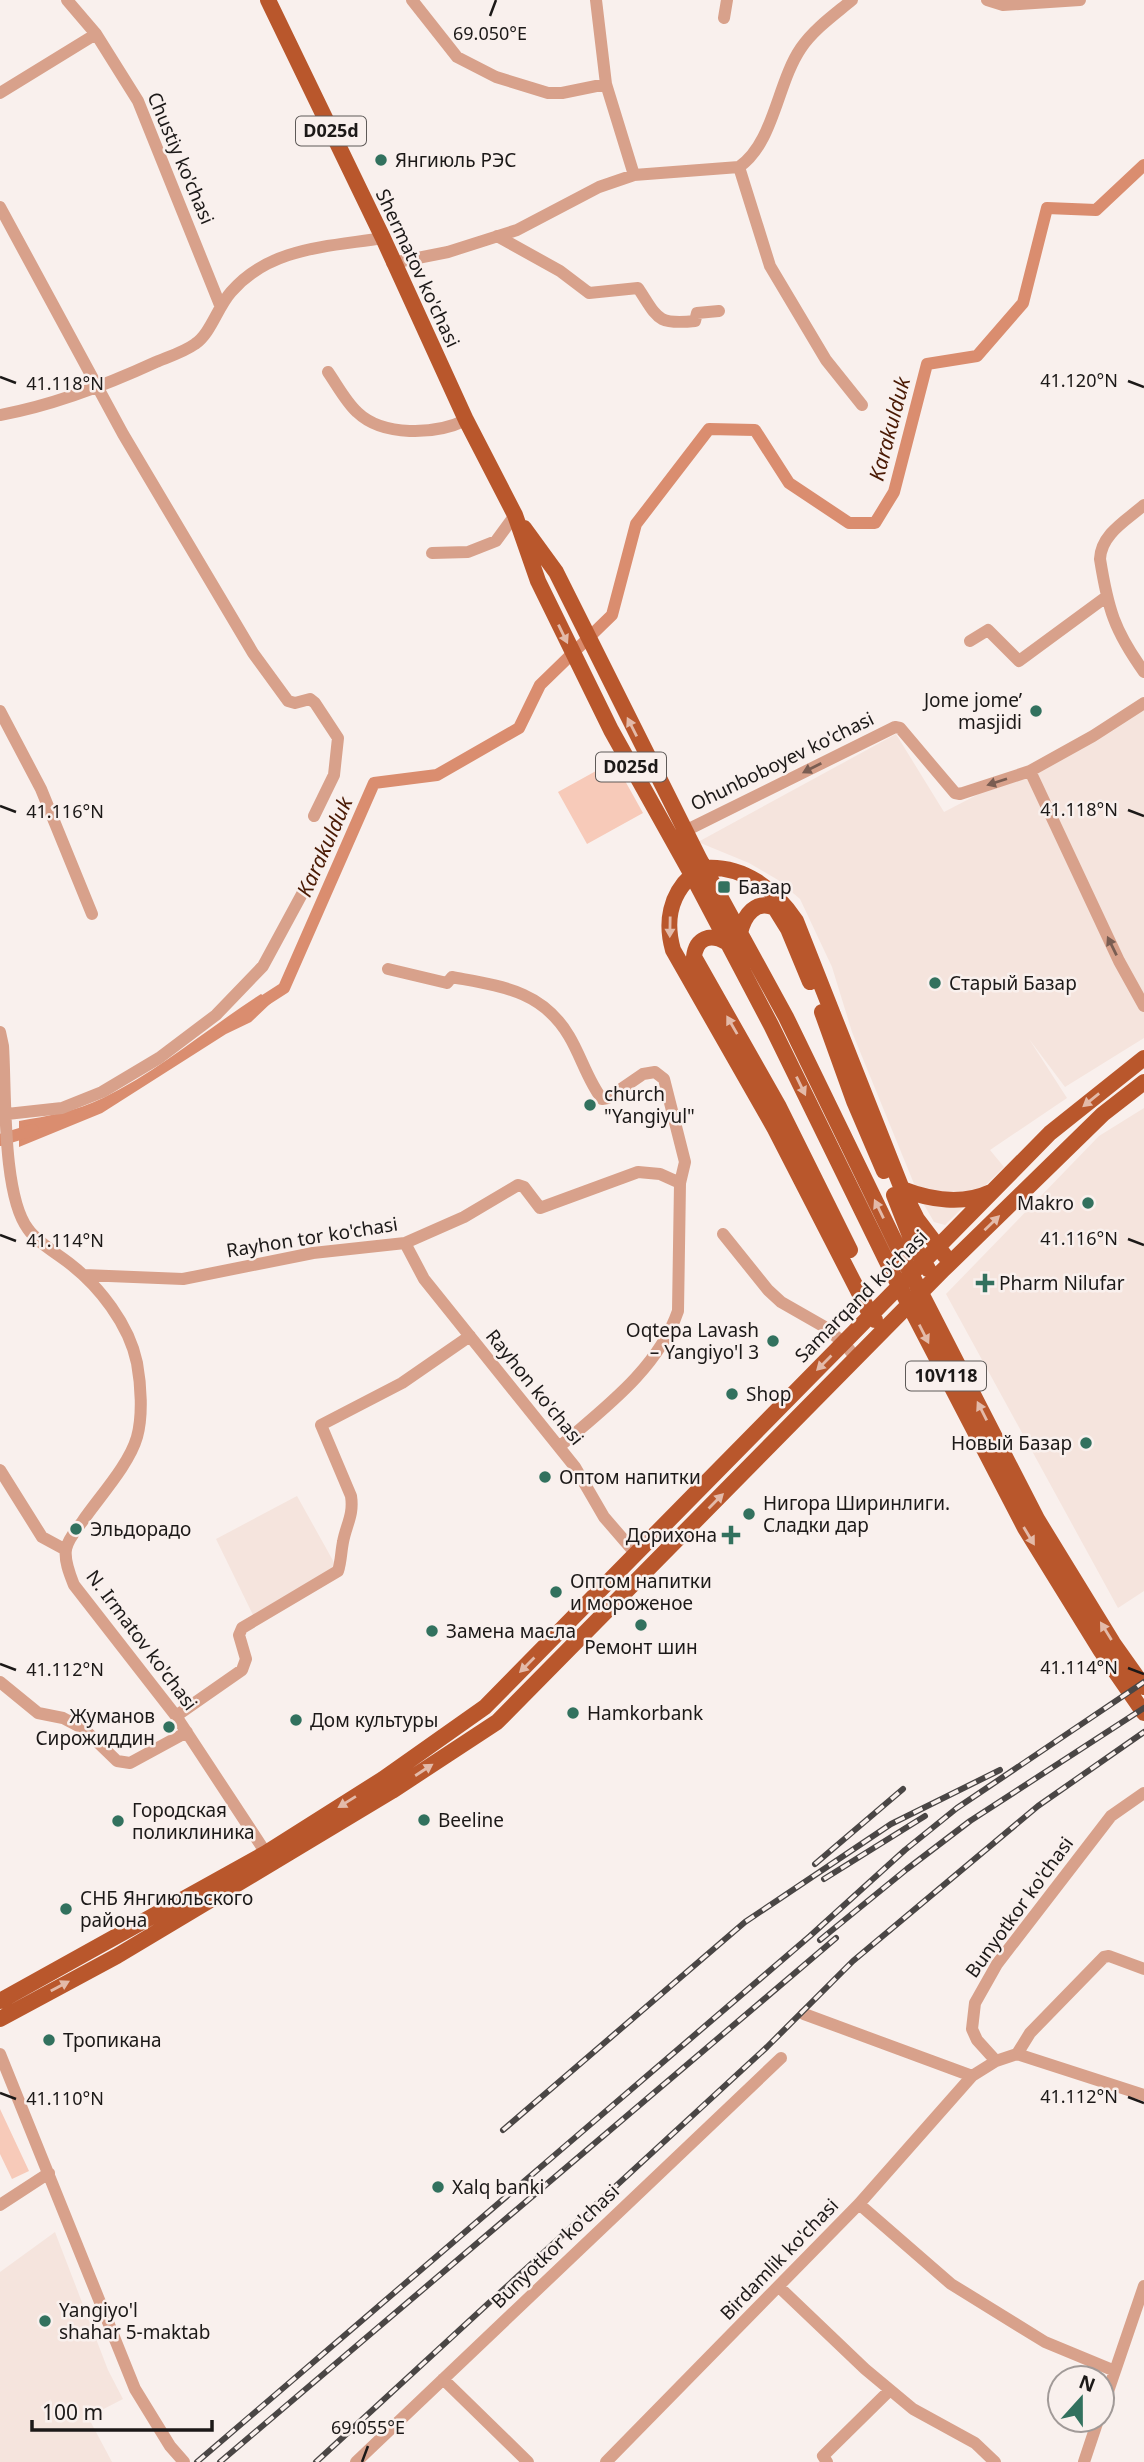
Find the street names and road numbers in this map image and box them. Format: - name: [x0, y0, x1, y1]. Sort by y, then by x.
- street label: Chustiy ko'chasi: [141, 88, 221, 228]
- road number: D025d: [296, 116, 366, 146]
- street label: Shermatov ko'chasi: [370, 185, 466, 351]
- street label: Ohunboboyev ko'chasi: [686, 705, 878, 817]
- road number: D025d: [596, 752, 666, 782]
- street label: Rayhon tor ko'chasi: [224, 1211, 400, 1263]
- street label: Samarqand ko'chasi: [789, 1224, 933, 1368]
- street label: Rayhon ko'chasi: [480, 1324, 590, 1450]
- road number: 10V118: [906, 1362, 986, 1391]
- street label: N. Irmatov ko'chasi: [81, 1564, 203, 1716]
- street label: Bunyotkor ko'chasi: [959, 1831, 1079, 1983]
- street label: Bunyotkor ko'chasi: [485, 2178, 625, 2314]
- street label: Birdamlik ko'chasi: [714, 2192, 844, 2326]

